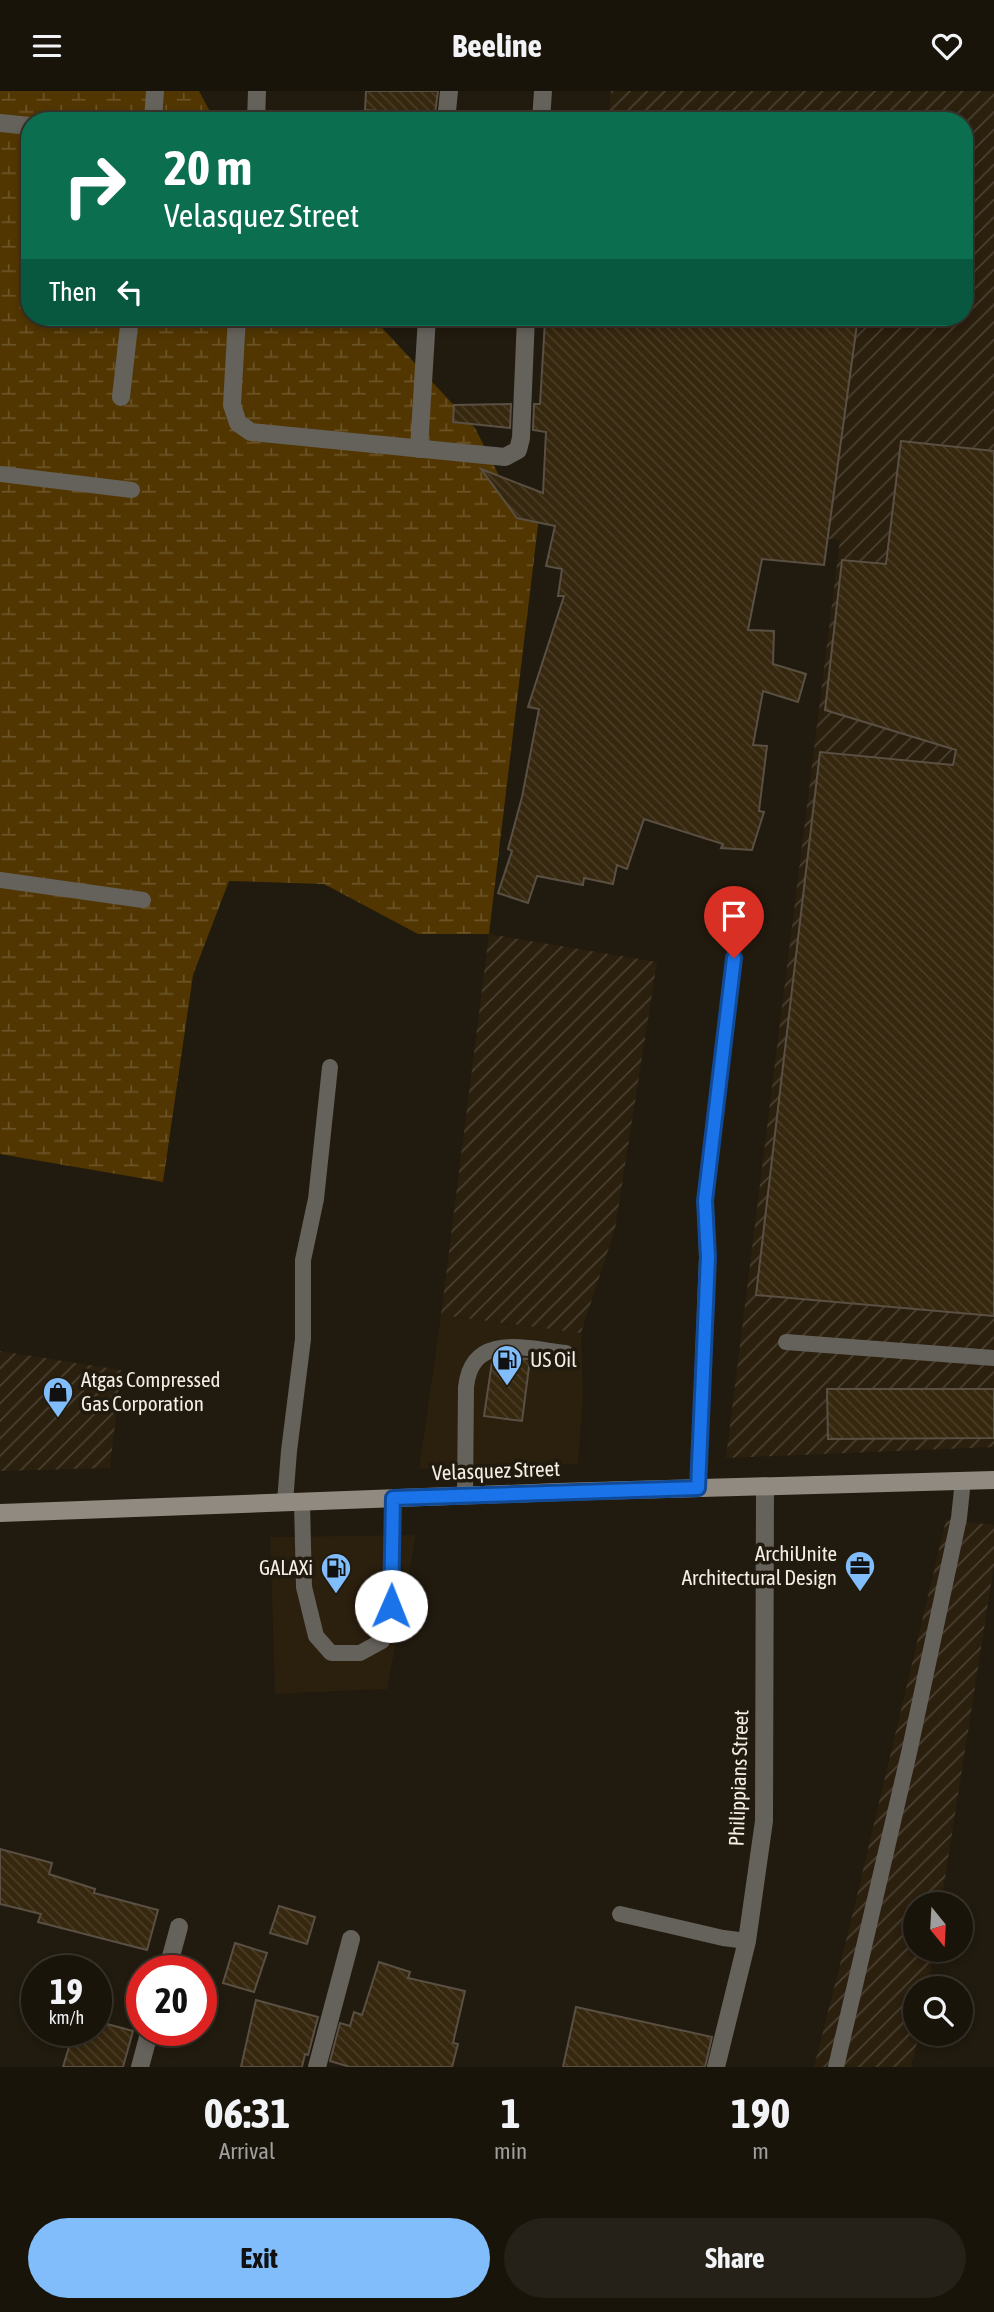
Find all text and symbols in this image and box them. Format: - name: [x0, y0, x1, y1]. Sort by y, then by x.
- icon: menu: [28, 27, 66, 65]
- text: Beeline: [452, 27, 542, 64]
- icon: heart: [928, 27, 966, 65]
- text: 20 m: [164, 139, 252, 195]
- icon: right: [49, 140, 140, 231]
- text: Velasquez Street: [164, 197, 359, 234]
- icon: left: [111, 273, 149, 311]
- text: Then: [49, 277, 97, 307]
- pin: [704, 886, 764, 958]
- icon: arrive: [715, 897, 753, 935]
- fuel station icon: US Oil: [490, 1343, 524, 1387]
- place label: US Oil: [530, 1347, 577, 1371]
- place label: Atgas Compressed Gas Corporation: [81, 1367, 220, 1415]
- shop icon: Atgas Compressed Gas Corporation: [41, 1375, 75, 1419]
- street label: Velasquez Street: [432, 1456, 560, 1484]
- place label: ArchiUnite Architectural Design: [682, 1541, 837, 1589]
- office icon: ArchiUnite Architectural Design: [843, 1549, 877, 1593]
- fuel station icon: GALAXi: [319, 1551, 353, 1595]
- place label: GALAXi: [259, 1555, 313, 1579]
- position arrow: [354, 1569, 428, 1643]
- street label: Philippians Street: [724, 1709, 752, 1847]
- north arrow: [903, 1892, 973, 1962]
- map controls: [903, 1892, 973, 2046]
- speed limit sign: 20: [126, 1955, 217, 2046]
- text: 19: [50, 1971, 83, 2011]
- button: search: [903, 1976, 973, 2046]
- text: km/h: [49, 2007, 84, 2028]
- text: 06:31: [204, 2089, 290, 2137]
- text: 1: [501, 2089, 520, 2137]
- text: 190: [731, 2089, 790, 2137]
- text: Arrival: [219, 2138, 275, 2164]
- text: min: [494, 2138, 527, 2164]
- text: m: [752, 2138, 769, 2164]
- button: Exit: [28, 2218, 490, 2298]
- button: Share: [504, 2218, 966, 2298]

